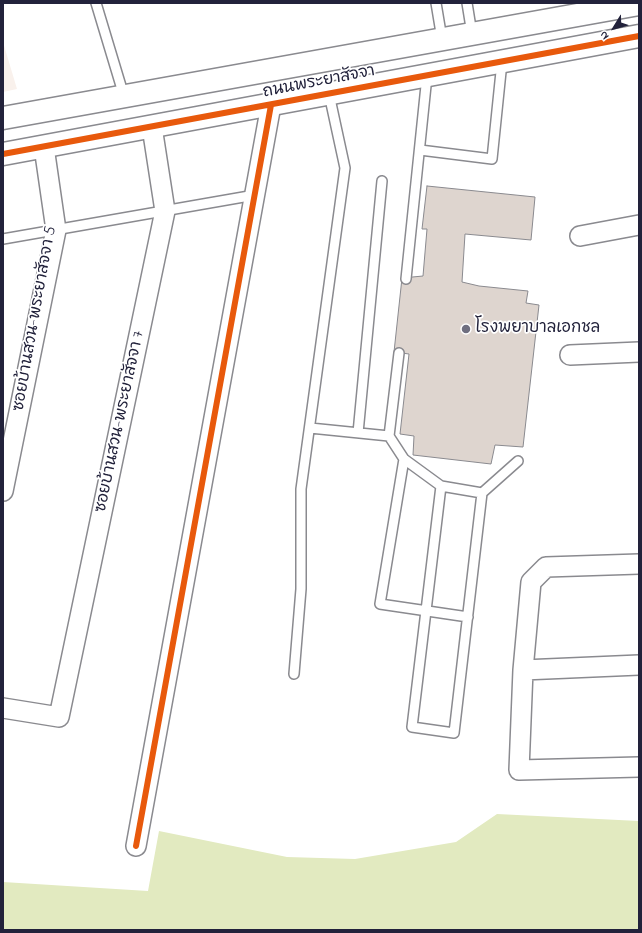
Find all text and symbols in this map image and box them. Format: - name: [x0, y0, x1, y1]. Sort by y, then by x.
- north arrow: [594, 8, 634, 48]
- text: N: [596, 27, 613, 43]
- street label: ถนนพระยาสัจจา: [261, 63, 377, 103]
- street label: ซอยบ้านสวน-พระยาสัจจา 5: [10, 225, 62, 413]
- place label: โรงพยาบาลเอกชล: [475, 319, 600, 339]
- marker: โรงพยาบาลเอกชล: [460, 323, 472, 335]
- street label: ซอยบ้านสวน-พระยาสัจจา 7: [92, 329, 150, 515]

